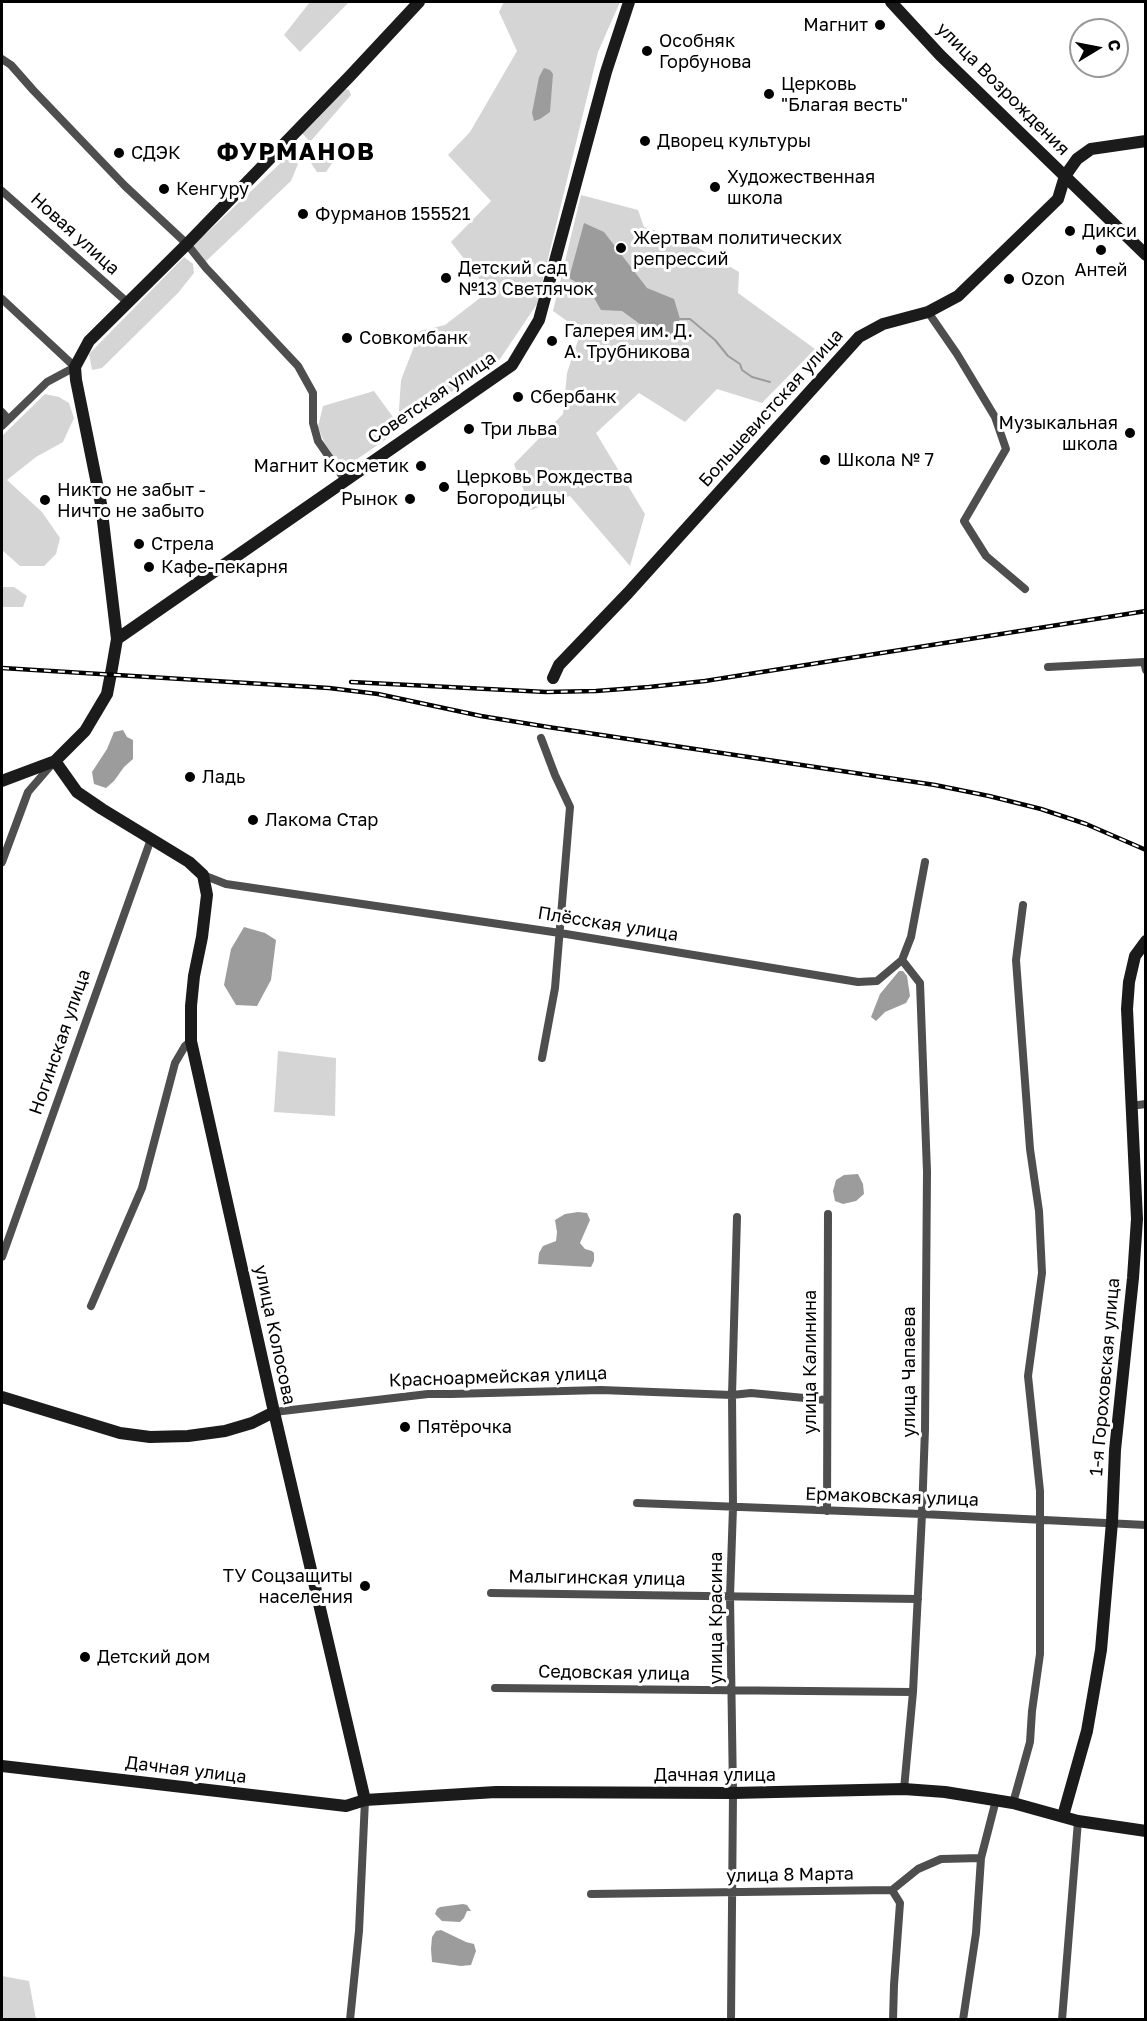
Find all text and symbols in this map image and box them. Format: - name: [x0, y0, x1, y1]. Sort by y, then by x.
- place label: Магнит: [803, 14, 868, 36]
- marker: Магнит: [873, 18, 887, 32]
- street label: улица Возрождения: [932, 18, 1074, 160]
- north arrow: [1069, 18, 1129, 78]
- place label: Особняк Горбунова: [659, 30, 752, 72]
- text: С: [1104, 38, 1126, 53]
- marker: Особняк Горбунова: [640, 44, 654, 58]
- place label: Церковь "Благая весть": [781, 73, 908, 116]
- marker: Церковь "Благая весть": [762, 87, 776, 101]
- place label: Дворец культуры: [657, 130, 811, 152]
- marker: Дворец культуры: [638, 134, 652, 148]
- district label: ФУРМАНОВ: [217, 138, 375, 166]
- place label: СДЭК: [131, 142, 180, 164]
- marker: СДЭК: [112, 146, 126, 160]
- place label: Художественная школа: [727, 166, 875, 208]
- place label: Кенгуру: [176, 178, 249, 200]
- marker: Художественная школа: [708, 180, 722, 194]
- marker: Кенгуру: [157, 182, 171, 196]
- street label: Новая улица: [26, 188, 124, 280]
- place label: Фурманов 155521: [315, 203, 470, 225]
- marker: Фурманов 155521: [296, 207, 310, 221]
- place label: Дикси: [1082, 220, 1137, 242]
- marker: Дикси: [1063, 224, 1077, 238]
- place label: Жертвам политических репрессий: [633, 227, 842, 270]
- marker: Жертвам политических репрессий: [614, 241, 628, 255]
- marker: Антей: [1094, 243, 1108, 257]
- place label: Детский сад №13 Светлячок: [458, 257, 594, 300]
- place label: Антей: [1074, 259, 1128, 281]
- place label: Ozon: [1021, 268, 1065, 290]
- marker: Детский сад №13 Светлячок: [439, 271, 453, 285]
- marker: Ozon: [1002, 272, 1016, 286]
- place label: Галерея им. Д. А. Трубникова: [564, 320, 693, 362]
- street label: Большевистская улица: [694, 325, 848, 491]
- place label: Совкомбанк: [359, 327, 468, 349]
- marker: Совкомбанк: [340, 331, 354, 345]
- marker: Галерея им. Д. А. Трубникова: [545, 334, 559, 348]
- street label: Советская улица: [364, 347, 500, 449]
- place label: Сбербанк: [530, 386, 617, 408]
- marker: Сбербанк: [511, 390, 525, 404]
- place label: Музыкальная школа: [998, 412, 1118, 454]
- place label: Три льва: [481, 418, 557, 440]
- marker: Три льва: [462, 422, 476, 436]
- marker: Музыкальная школа: [1123, 426, 1137, 440]
- place label: Школа № 7: [837, 449, 934, 471]
- marker: Школа № 7: [818, 453, 832, 467]
- place label: Магнит Косметик: [254, 455, 409, 477]
- marker: Магнит Косметик: [414, 459, 428, 473]
- place label: Церковь Рождества Богородицы: [456, 466, 633, 508]
- place label: Никто не забыт - Ничто не забыто: [57, 479, 205, 522]
- marker: Церковь Рождества Богородицы: [437, 480, 451, 494]
- place label: Рынок: [341, 488, 398, 510]
- marker: Рынок: [403, 492, 417, 506]
- marker: Никто не забыт - Ничто не забыто: [38, 493, 52, 507]
- place label: Стрела: [151, 533, 214, 555]
- marker: Стрела: [132, 537, 146, 551]
- place label: Кафе-пекарня: [161, 556, 288, 578]
- marker: Кафе-пекарня: [142, 560, 156, 574]
- place label: Ладь: [202, 766, 245, 788]
- marker: Ладь: [183, 770, 197, 784]
- place label: Лакома Стар: [265, 809, 378, 831]
- marker: Лакома Стар: [246, 813, 260, 827]
- street label: Плёсская улица: [536, 902, 680, 946]
- street label: Ногинская улица: [25, 966, 95, 1118]
- street label: улица Колосова: [250, 1263, 300, 1407]
- street label: 1-я Гороховская улица: [1086, 1277, 1124, 1477]
- street label: улица Калинина: [799, 1290, 821, 1434]
- street label: улица Чапаева: [898, 1306, 920, 1438]
- street label: Красноармейская улица: [388, 1362, 608, 1392]
- place label: Пятёрочка: [417, 1416, 512, 1438]
- marker: Пятёрочка: [398, 1420, 412, 1434]
- street label: Ермаковская улица: [805, 1483, 979, 1511]
- street label: улица Красина: [705, 1551, 727, 1685]
- place label: ТУ Соцзащиты населения: [223, 1565, 353, 1608]
- street label: Малыгинская улица: [508, 1566, 686, 1590]
- marker: ТУ Соцзащиты населения: [358, 1579, 372, 1593]
- place label: Детский дом: [97, 1646, 210, 1668]
- marker: Детский дом: [78, 1650, 92, 1664]
- street label: Седовская улица: [538, 1661, 690, 1685]
- street label: Дачная улица: [124, 1752, 248, 1788]
- street label: Дачная улица: [654, 1764, 776, 1786]
- street label: улица 8 Марта: [726, 1863, 854, 1887]

